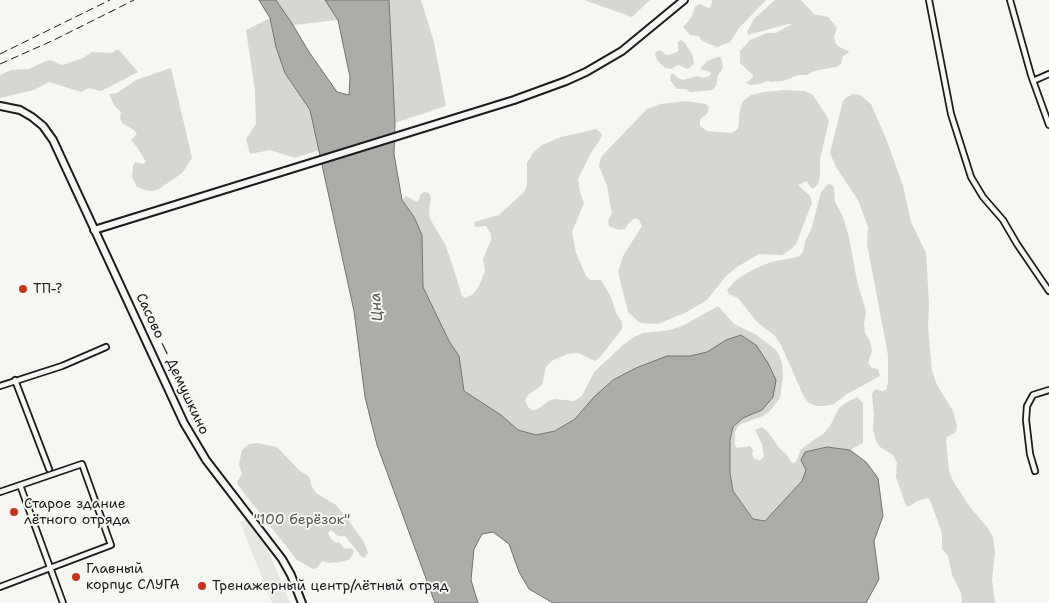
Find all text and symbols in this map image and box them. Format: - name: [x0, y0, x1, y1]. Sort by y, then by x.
- place label: ТП-?: [33, 281, 62, 297]
- marker: ТП-?: [17, 283, 29, 295]
- street label: Сасово — Демушкино: [132, 291, 212, 437]
- water label: Цна: [367, 292, 387, 322]
- place label: Старое здание лётного отряда: [24, 496, 130, 528]
- marker: Старое здание лётного отряда: [8, 506, 20, 518]
- park label: "100 берёзок": [254, 512, 350, 528]
- place label: Главный корпус СЛУГА: [86, 561, 180, 594]
- marker: Главный корпус СЛУГА: [70, 571, 82, 583]
- place label: Тренажерный центр/лётный отряд: [212, 578, 449, 594]
- marker: Тренажерный центр/лётный отряд: [196, 580, 208, 592]

